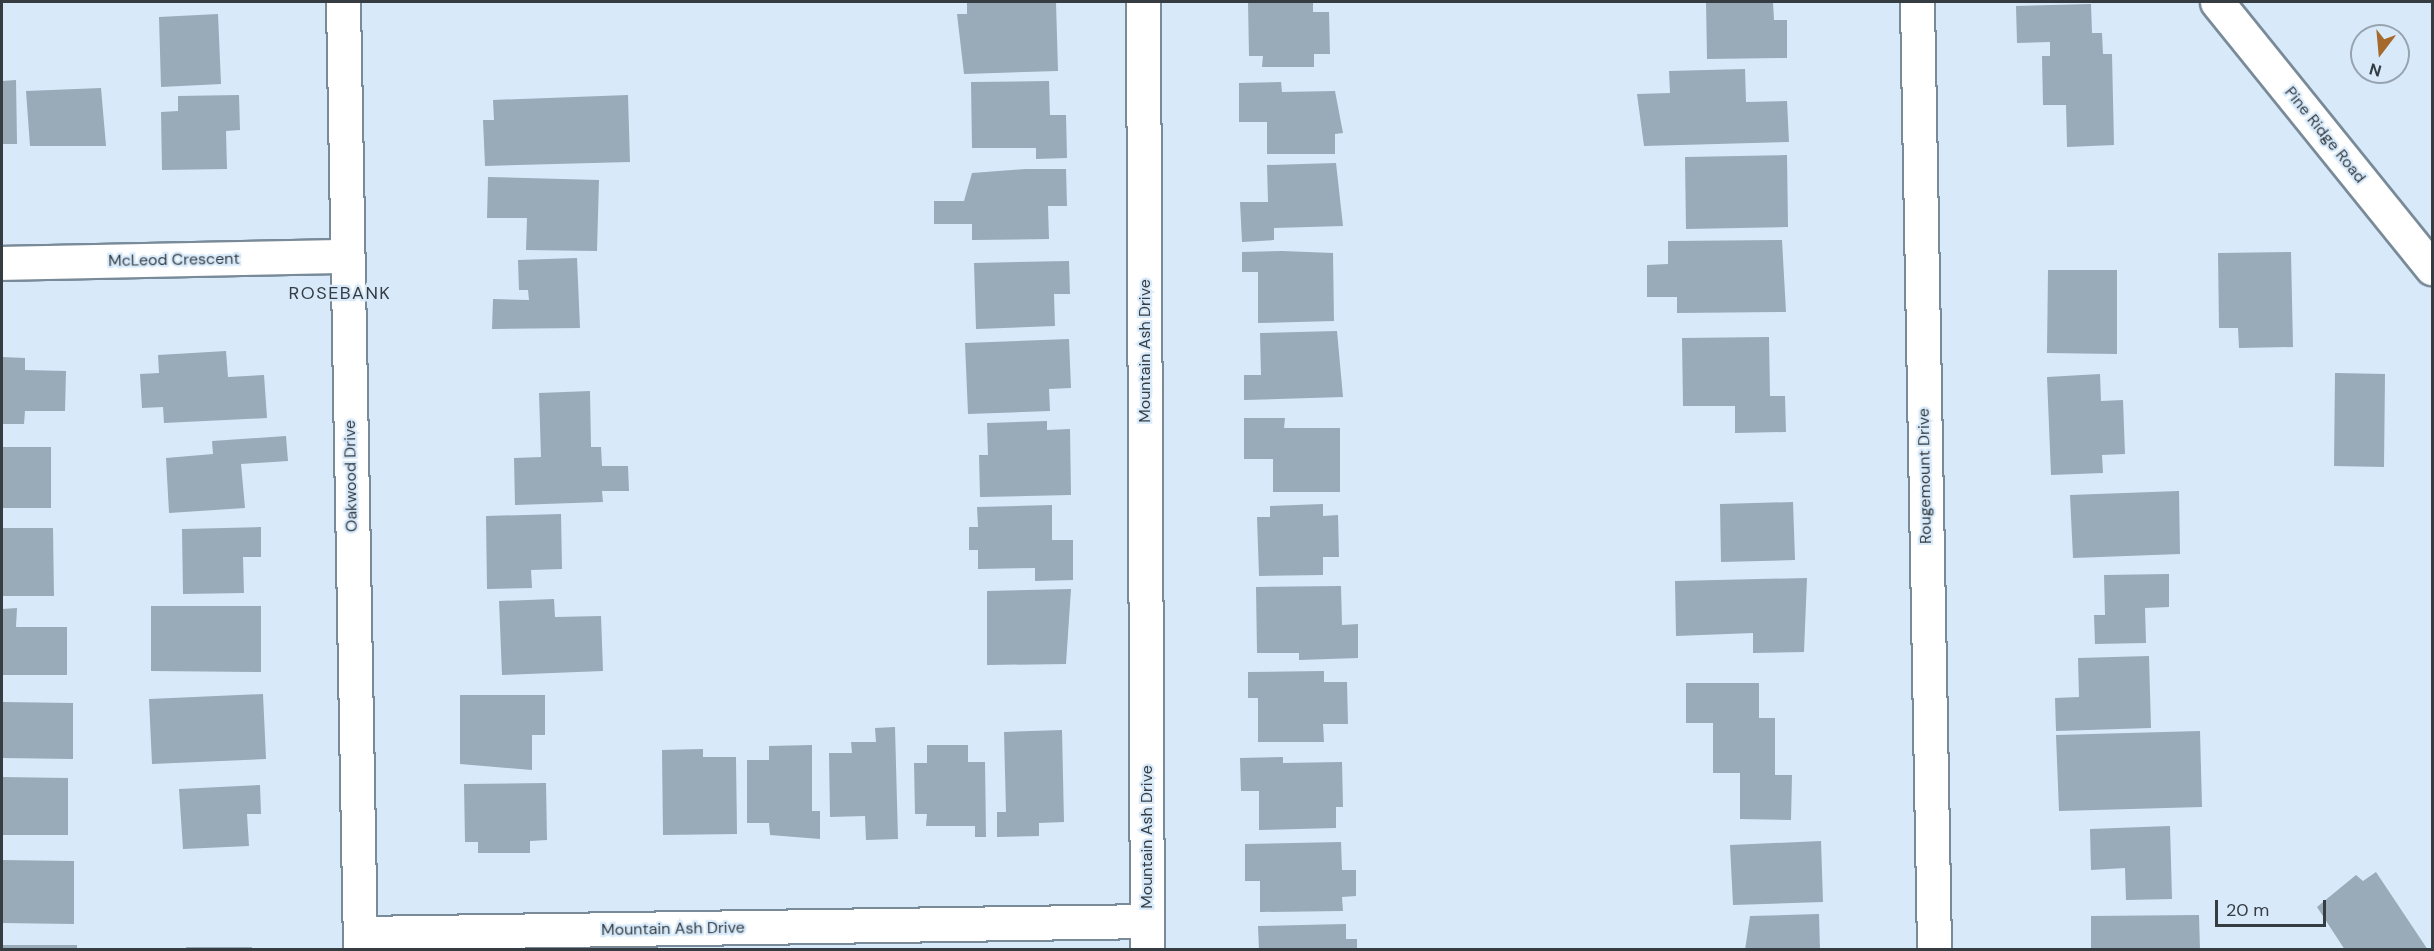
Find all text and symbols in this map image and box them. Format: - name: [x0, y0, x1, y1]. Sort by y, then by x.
- north arrow: [2350, 24, 2410, 84]
- text: N: [2367, 58, 2384, 82]
- street label: Pine Ridge Road: [2280, 83, 2370, 187]
- street label: McLeod Crescent: [108, 249, 240, 271]
- street label: Mountain Ash Drive: [1135, 279, 1155, 423]
- district label: ROSEBANK: [289, 282, 391, 304]
- street label: Rougemount Drive: [1914, 408, 1936, 544]
- street label: Oakwood Drive: [340, 420, 362, 532]
- street label: Mountain Ash Drive: [1137, 765, 1157, 909]
- scale bar: [2218, 888, 2329, 926]
- text: 20 m: [2226, 898, 2269, 922]
- street label: Mountain Ash Drive: [601, 918, 745, 940]

